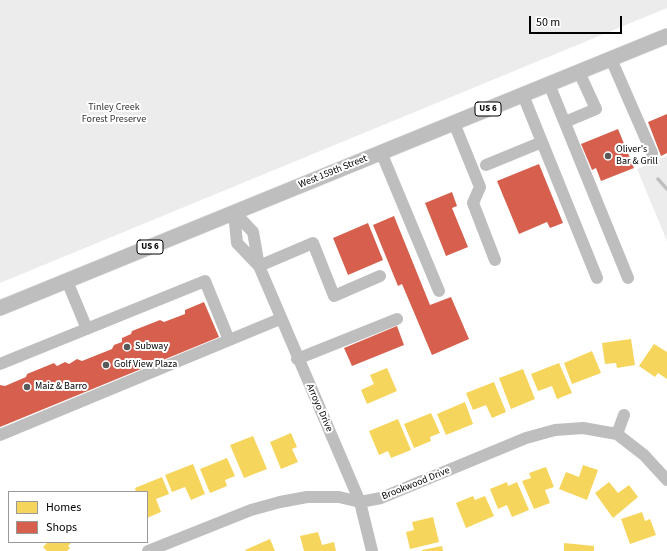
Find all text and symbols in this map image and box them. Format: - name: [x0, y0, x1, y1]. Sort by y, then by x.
- scale bar: [531, 8, 624, 34]
- text: 50 m: [536, 14, 560, 31]
- park label: Tinley Creek Forest Preserve: [82, 102, 146, 126]
- road number: US 6: [475, 102, 501, 116]
- place label: Oliver's Bar & Grill: [616, 144, 658, 168]
- marker: Oliver's Bar & Grill: [603, 151, 613, 161]
- street label: West 159th Street: [297, 153, 369, 191]
- road number: US 6: [137, 240, 163, 254]
- place label: Subway: [135, 341, 168, 353]
- marker: Subway: [122, 342, 132, 352]
- place label: Golf View Plaza: [114, 359, 177, 371]
- marker: Golf View Plaza: [101, 360, 111, 370]
- place label: Maiz & Barro: [35, 381, 87, 393]
- marker: Maiz & Barro: [22, 382, 32, 392]
- street label: Arroyo Drive: [303, 382, 335, 434]
- street label: Brookwood Drive: [380, 465, 452, 503]
- legend: [8, 491, 148, 543]
- text: Homes: [46, 499, 81, 516]
- text: Shops: [46, 519, 77, 536]

